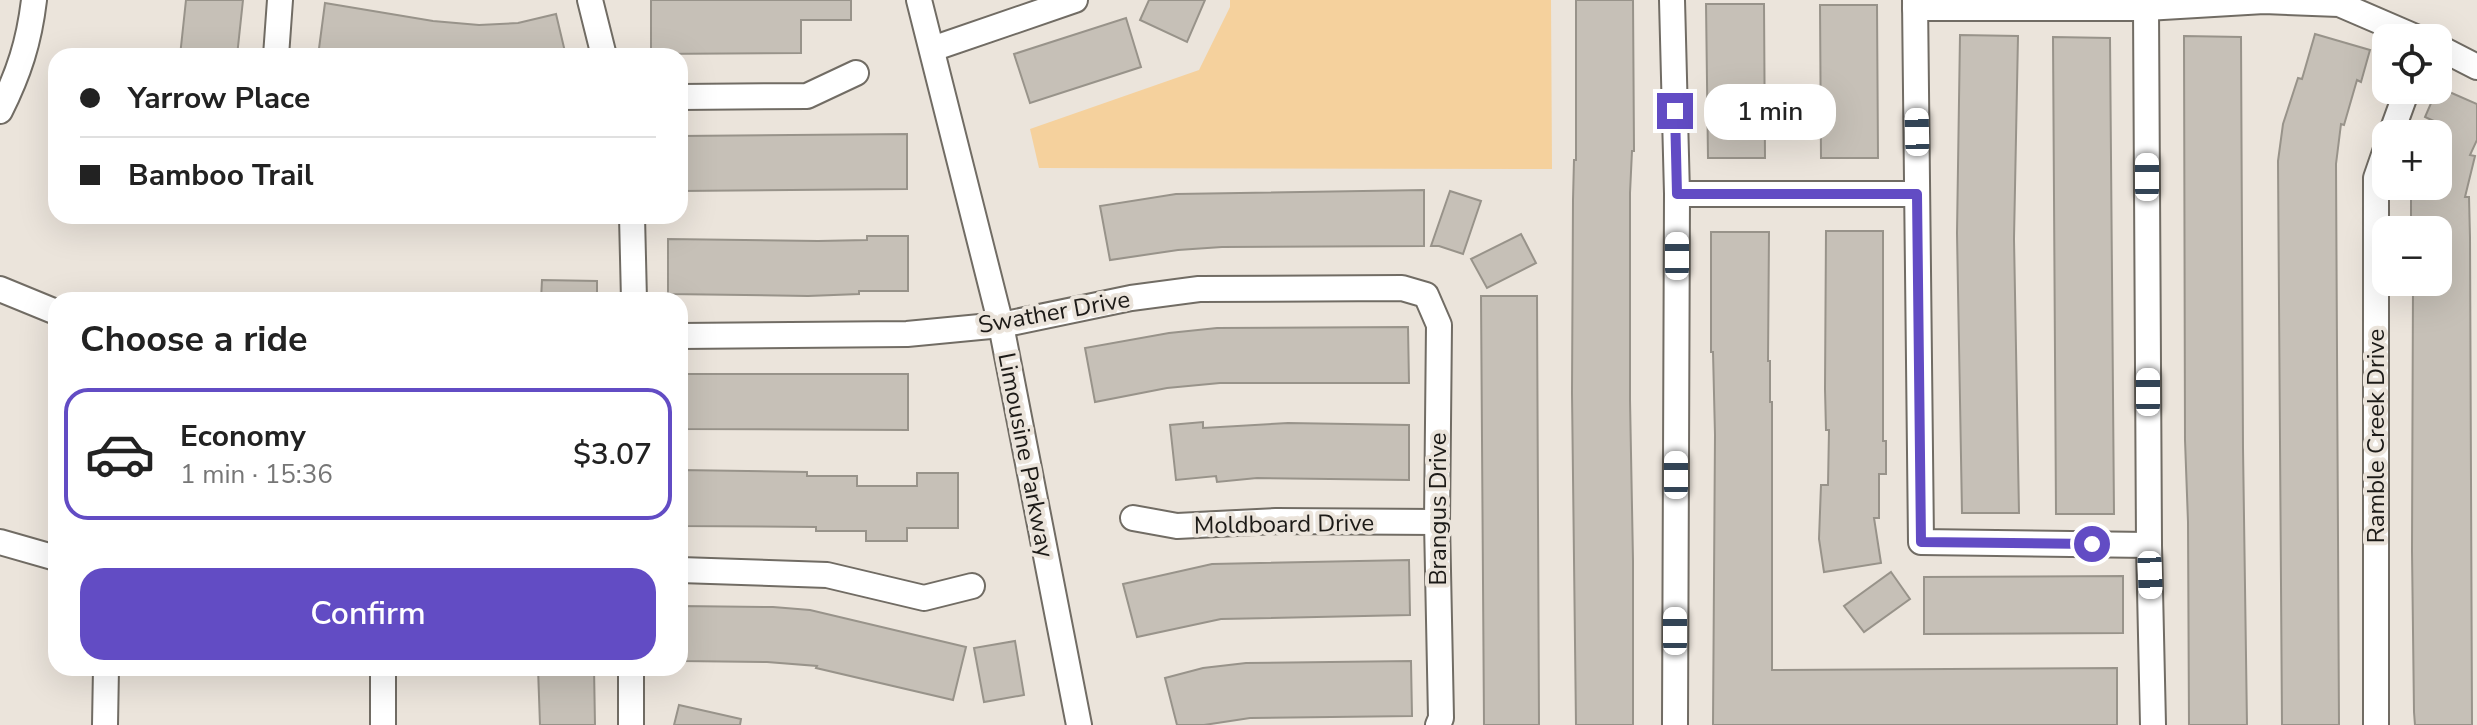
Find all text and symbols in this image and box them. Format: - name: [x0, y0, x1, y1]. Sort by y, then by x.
- map controls: [2372, 24, 2452, 296]
- button: locate: [2372, 24, 2452, 104]
- text: Yarrow Place: [128, 78, 310, 119]
- callout: 1 min: [1703, 83, 1835, 139]
- route end: [1657, 93, 1693, 129]
- text: 1 min: [1737, 94, 1803, 129]
- car: [1905, 108, 1929, 156]
- button: +: [2372, 120, 2452, 200]
- car: [2135, 153, 2159, 201]
- text: Bamboo Trail: [128, 155, 314, 196]
- button: −: [2372, 216, 2452, 296]
- car: [1665, 232, 1689, 280]
- street label: Swather Drive: [976, 283, 1132, 341]
- text: Choose a ride: [80, 315, 308, 364]
- street label: Ramble Creek Drive: [2360, 329, 2392, 543]
- street label: Limousine Parkway: [990, 350, 1062, 561]
- car: [2136, 368, 2160, 416]
- text: Economy: [180, 416, 306, 457]
- icon: car: [84, 418, 156, 490]
- street label: Brangus Drive: [1422, 432, 1454, 586]
- text: $3.07: [573, 434, 652, 475]
- car: [1664, 451, 1688, 499]
- text: 1 min · 15:36: [180, 457, 333, 492]
- street label: Moldboard Drive: [1194, 506, 1374, 542]
- route start: [2074, 526, 2110, 562]
- car: [2137, 551, 2163, 599]
- button: Confirm: [80, 568, 656, 660]
- car: [1663, 607, 1687, 655]

